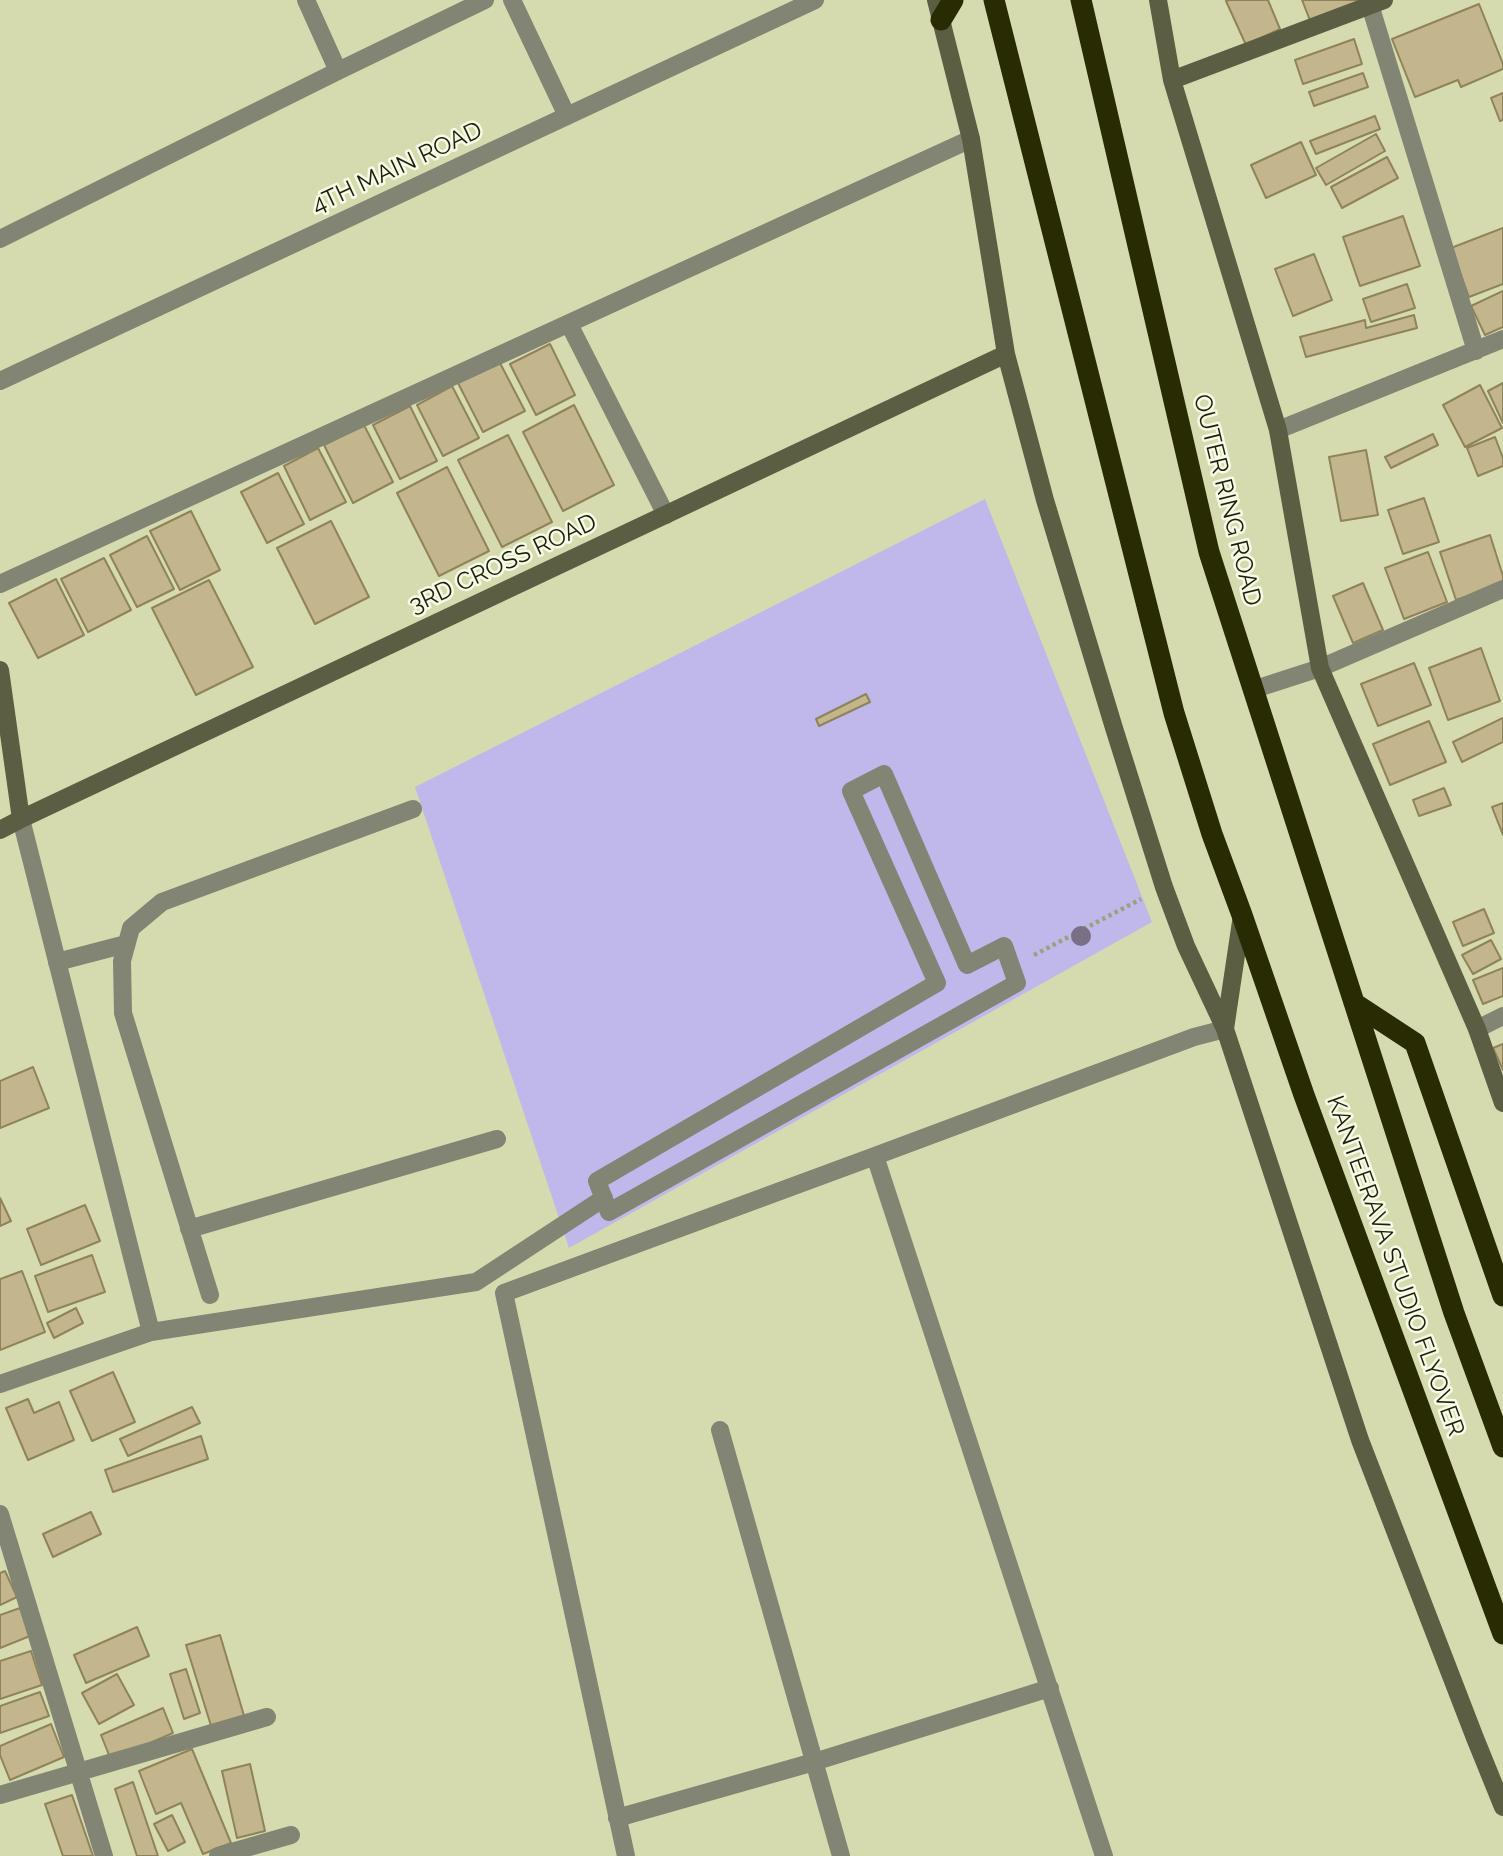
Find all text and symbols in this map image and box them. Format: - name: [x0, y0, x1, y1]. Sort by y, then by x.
- street label: 4TH MAIN ROAD: [307, 116, 487, 220]
- street label: OUTER RING ROAD: [1187, 391, 1267, 609]
- street label: 3RD CROSS ROAD: [405, 508, 601, 620]
- street label: KANTEERAVA STUDIO FLYOVER: [1320, 1092, 1470, 1440]

